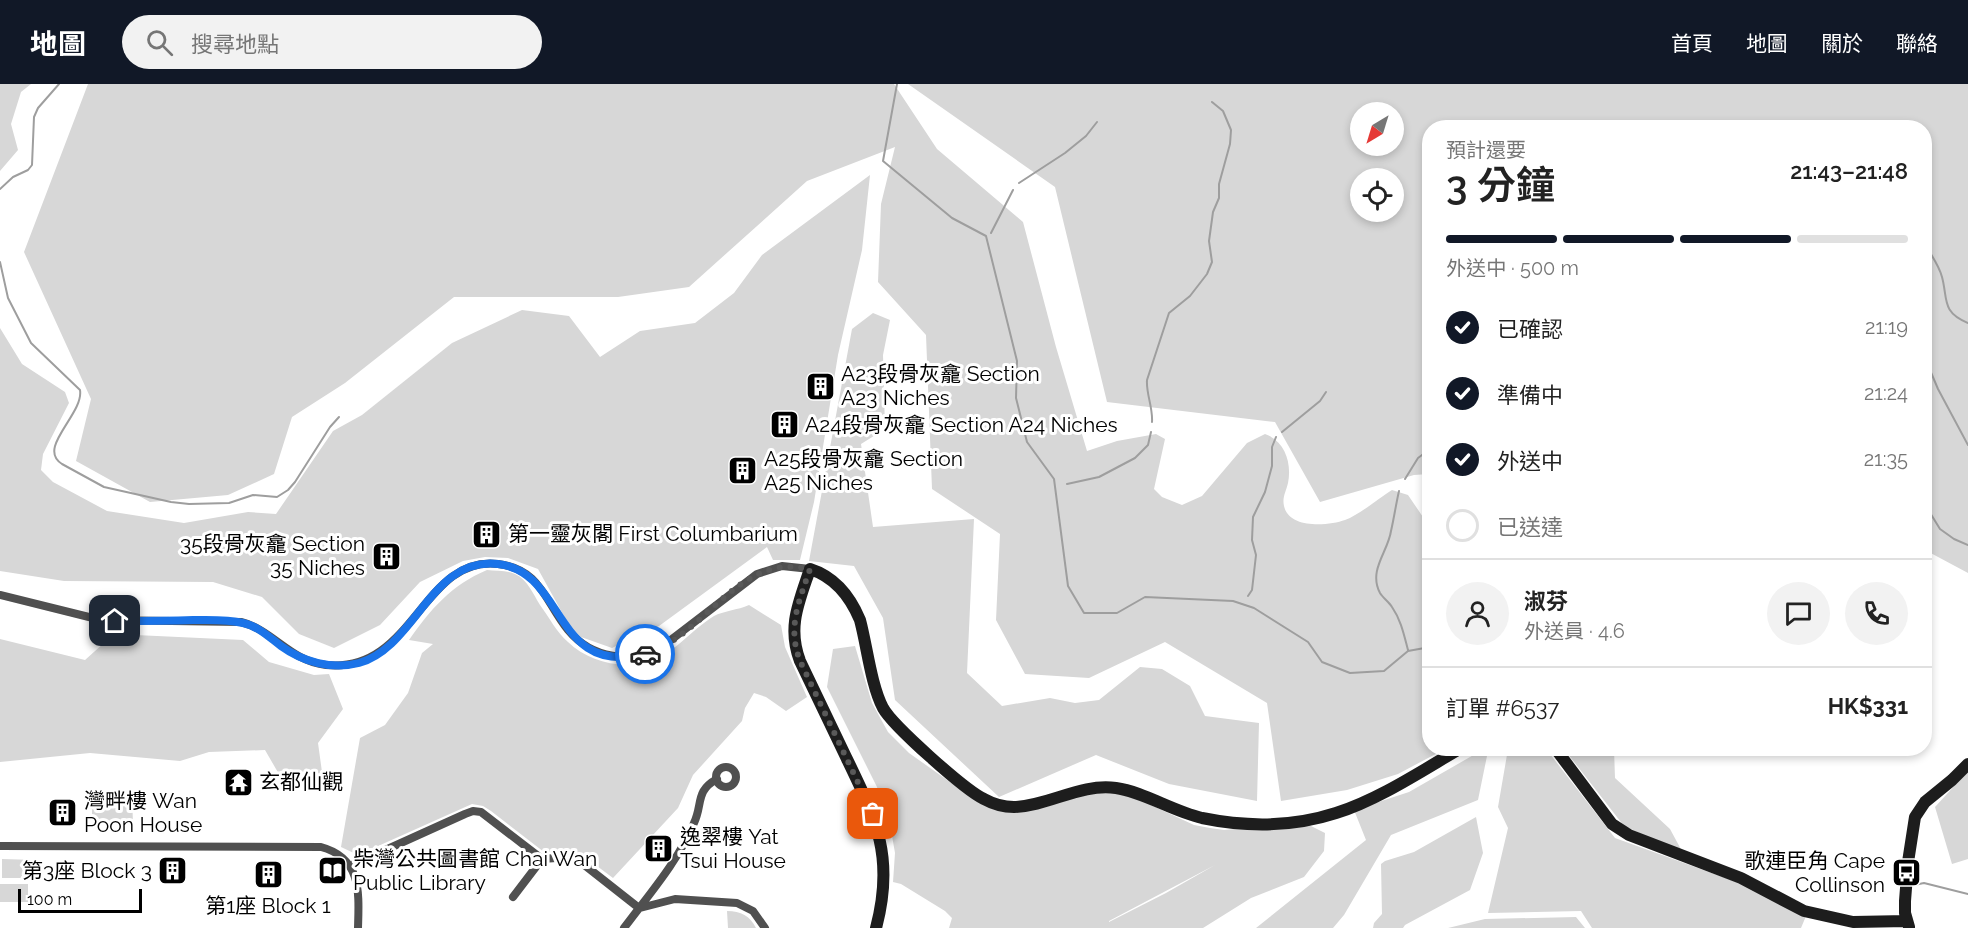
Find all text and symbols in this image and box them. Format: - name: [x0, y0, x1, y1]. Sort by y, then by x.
- search box: [122, 15, 542, 69]
- icon: search: [143, 26, 176, 59]
- text: 地圖: [30, 28, 86, 61]
- text: 搜尋地點: [191, 31, 279, 57]
- text: 首頁: [1671, 31, 1713, 56]
- text: 地圖: [1746, 31, 1788, 56]
- text: 關於: [1821, 31, 1863, 56]
- text: 聯絡: [1896, 31, 1938, 56]
- north arrow: [1350, 102, 1404, 156]
- map controls: [1350, 102, 1404, 222]
- text: 預計還要: [1446, 138, 1526, 162]
- text: 21:43–21:48: [1790, 158, 1908, 184]
- text: 3 分鐘: [1446, 162, 1555, 208]
- button: locate: [1350, 168, 1404, 222]
- text: 外送中 · 500 m: [1446, 256, 1579, 280]
- icon: check: [1446, 311, 1479, 344]
- text: 21:19: [1865, 315, 1908, 339]
- text: 已確認: [1497, 316, 1563, 342]
- place label: A23段骨灰龕 Section A23 Niches: [841, 361, 1040, 410]
- building icon: A23段骨灰龕 Section A23 Niches: [804, 370, 836, 402]
- icon: check: [1446, 377, 1479, 410]
- text: 21:24: [1864, 381, 1908, 405]
- text: 準備中: [1497, 382, 1563, 408]
- building icon: A24段骨灰龕 Section A24 Niches: [768, 409, 800, 441]
- place label: A24段骨灰龕 Section A24 Niches: [805, 412, 1118, 437]
- icon: check: [1446, 443, 1479, 476]
- place label: A25段骨灰龕 Section A25 Niches: [764, 446, 963, 495]
- text: 21:35: [1864, 447, 1908, 471]
- text: 外送中: [1497, 448, 1563, 474]
- building icon: A25段骨灰龕 Section A25 Niches: [727, 455, 759, 487]
- text: 已送達: [1497, 514, 1563, 540]
- building icon: 第一靈灰閣 First Columbarium: [471, 518, 503, 550]
- place label: 第一靈灰閣 First Columbarium: [508, 521, 798, 546]
- place label: 35段骨灰龕 Section 35 Niches: [180, 531, 365, 580]
- building icon: 35段骨灰龕 Section 35 Niches: [370, 540, 402, 572]
- button: person: [1446, 582, 1509, 645]
- button: chat: [1767, 582, 1830, 645]
- button: phone: [1845, 582, 1908, 645]
- text: 淑芬: [1524, 588, 1568, 614]
- pin: [89, 595, 140, 646]
- icon: home: [98, 604, 131, 637]
- text: 外送員 · 4.6: [1524, 619, 1625, 643]
- courier: [615, 624, 675, 684]
- icon: car: [629, 638, 662, 671]
- text: HK$331: [1828, 693, 1908, 719]
- text: 訂單 #6537: [1446, 695, 1559, 721]
- temple icon: 玄都仙觀: [222, 766, 254, 798]
- place label: 玄都仙觀: [259, 769, 343, 794]
- place label: 灣畔樓 Wan Poon House: [84, 788, 202, 837]
- pin: [847, 788, 898, 839]
- building icon: 灣畔樓 Wan Poon House: [47, 797, 79, 829]
- icon: bag: [856, 797, 889, 830]
- place label: 逸翠樓 Yat Tsui House: [680, 824, 786, 873]
- building icon: 逸翠樓 Yat Tsui House: [643, 833, 675, 865]
- place label: 柴灣公共圖書館 Chai Wan Public Library: [353, 846, 597, 895]
- place label: 歌連臣角 Cape Collinson: [1745, 848, 1885, 897]
- building icon: 第3座 Block 3: [157, 855, 189, 887]
- library icon: 柴灣公共圖書館 Chai Wan Public Library: [316, 855, 348, 887]
- bus stop icon: 歌連臣角 Cape Collinson: [1890, 857, 1922, 889]
- place label: 第3座 Block 3: [22, 858, 152, 883]
- building icon: 第1座 Block 1: [252, 859, 284, 891]
- scale bar: [18, 886, 142, 914]
- text: 100 m: [27, 890, 72, 909]
- place label: 第1座 Block 1: [205, 893, 331, 918]

